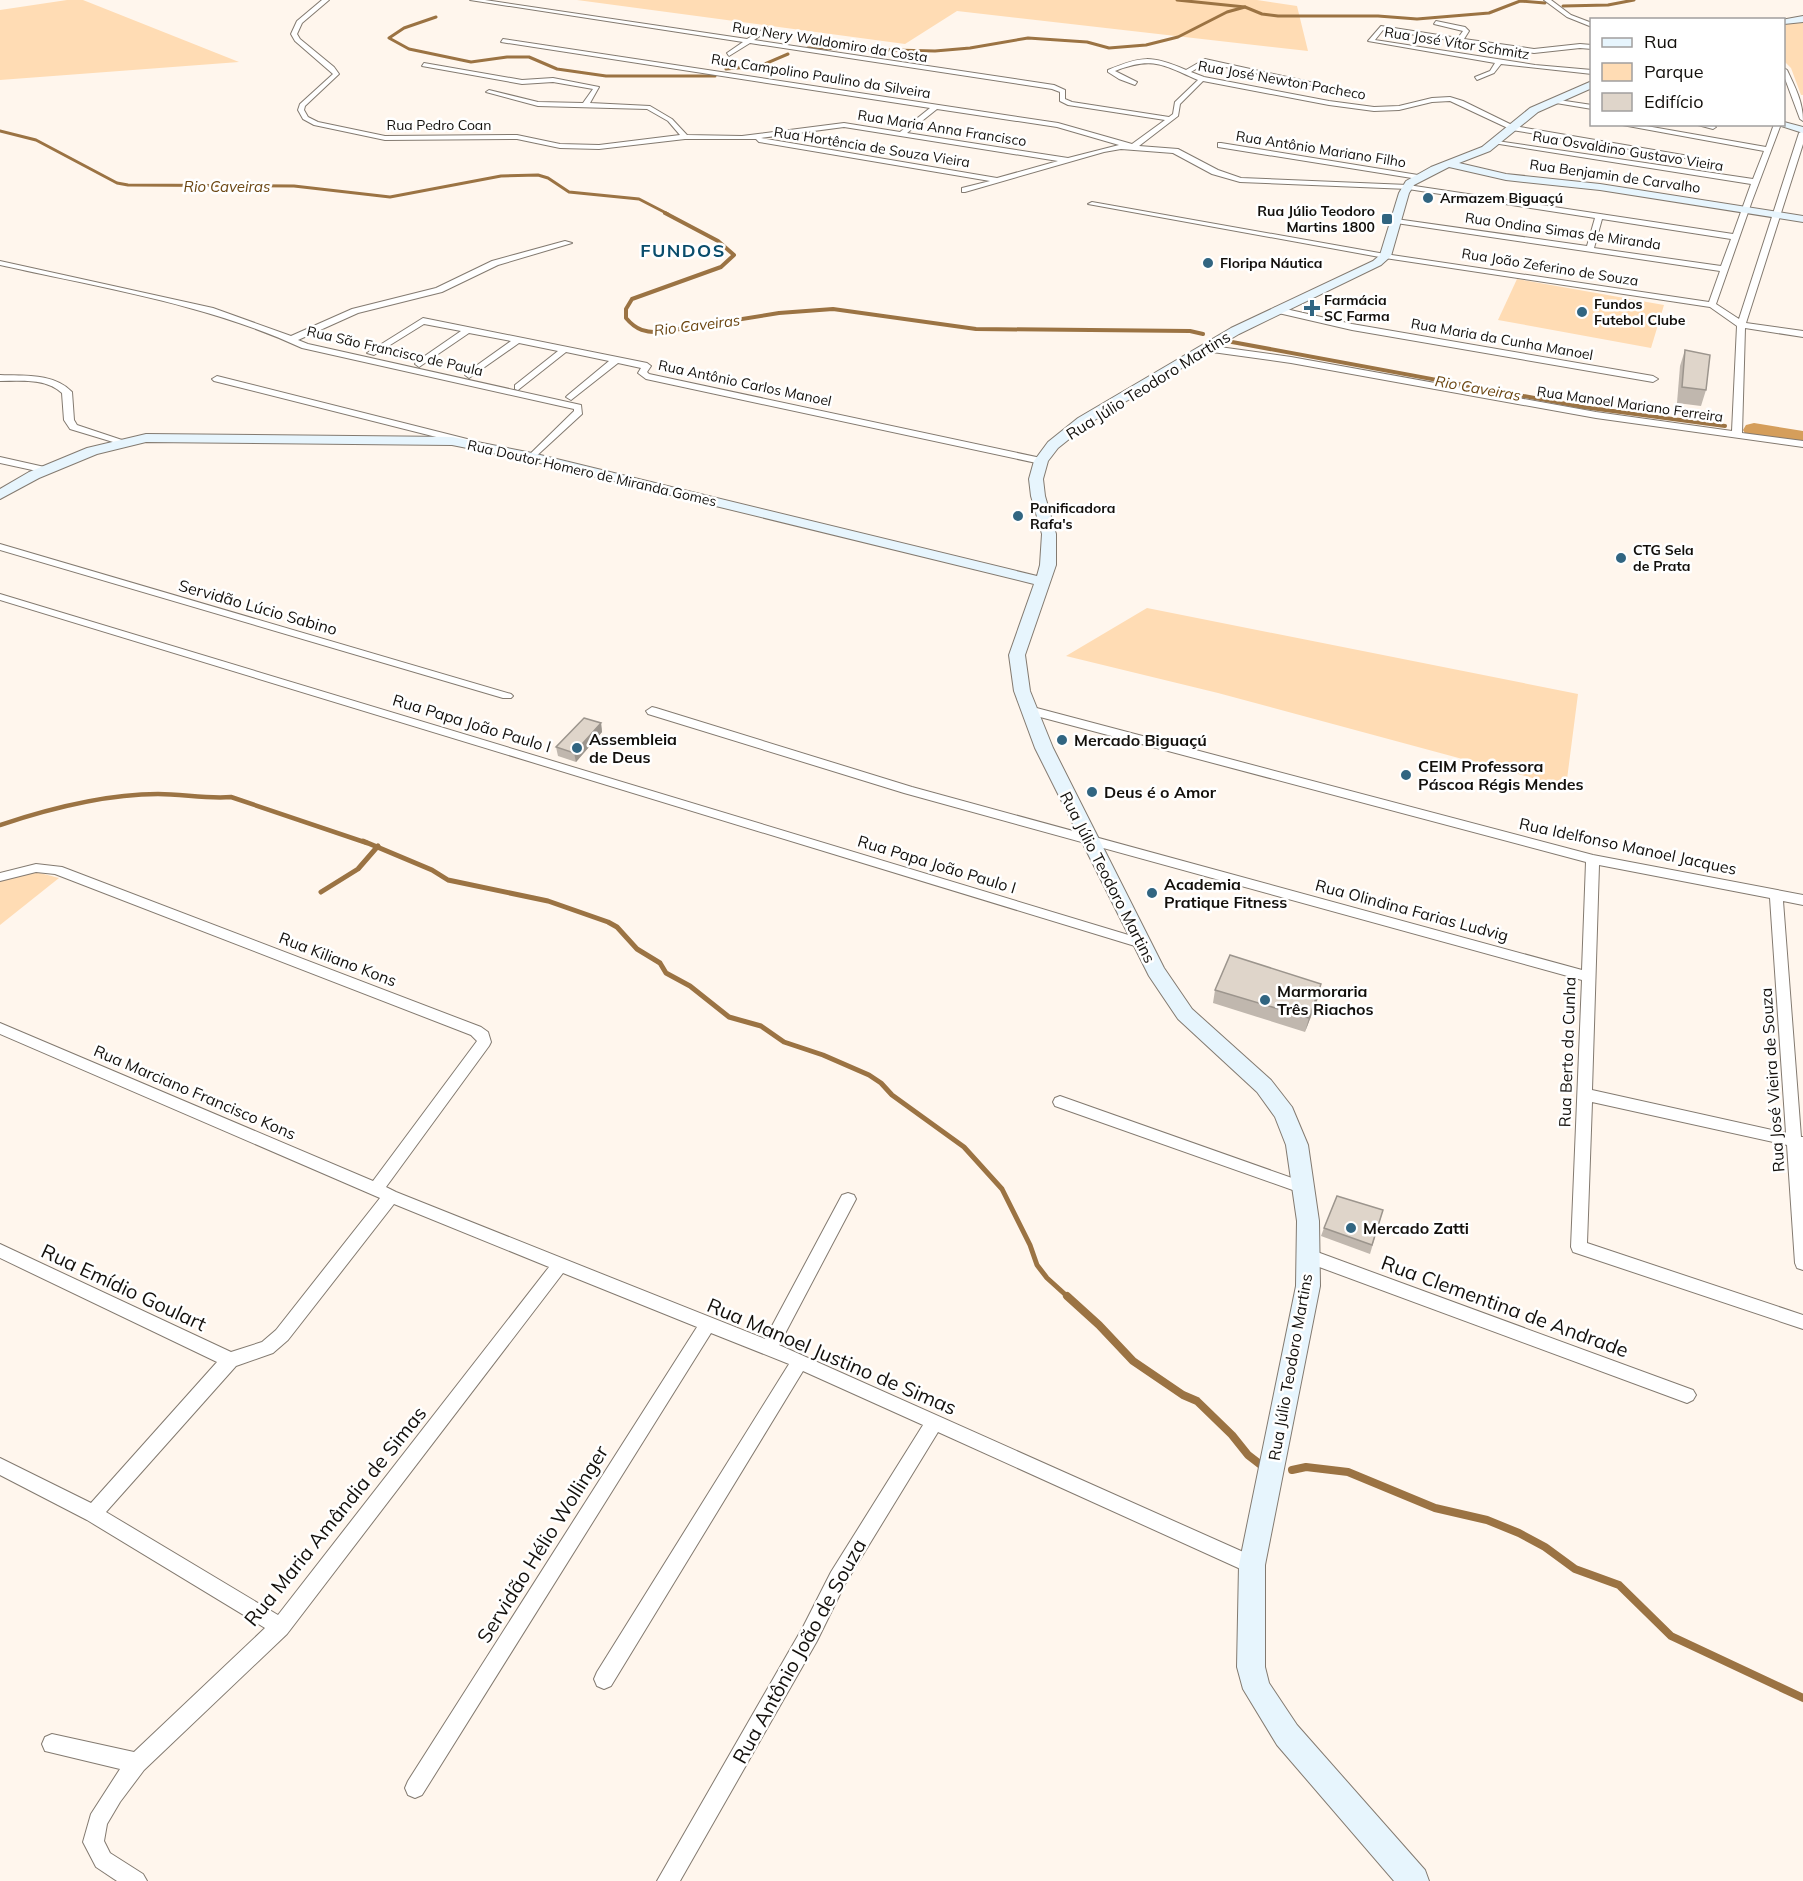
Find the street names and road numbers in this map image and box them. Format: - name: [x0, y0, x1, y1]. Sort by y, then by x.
- street label: Rua Nery Waldomiro da Costa: [731, 18, 929, 66]
- street label: Rua José Vítor Schmitz: [1383, 23, 1531, 63]
- street label: Rua Campolino Paulino da Silveira: [710, 50, 932, 102]
- street label: Rua José Newton Pacheco: [1197, 56, 1367, 104]
- street label: Rua Maria Anna Francisco: [856, 106, 1028, 150]
- street label: Rua Pedro Coan: [387, 116, 491, 134]
- street label: Rua Hortência de Souza Vieira: [773, 123, 971, 171]
- street label: Rua Antônio Mariano Filho: [1235, 127, 1407, 171]
- street label: Rua Osvaldino Gustavo Vieira: [1531, 127, 1725, 175]
- street label: Rua Benjamin de Carvalho: [1528, 155, 1702, 197]
- street label: Rua Ondina Simas de Miranda: [1464, 208, 1662, 254]
- street label: Rua João Zeferino de Souza: [1460, 244, 1640, 290]
- street label: Rua Maria da Cunha Manoel: [1410, 314, 1594, 364]
- street label: Rua São Francisco de Paula: [305, 322, 485, 380]
- street label: Rua Júlio Teodoro Martins: [1062, 326, 1234, 444]
- street label: Rua Antônio Carlos Manoel: [657, 356, 833, 410]
- street label: Rua Manoel Mariano Ferreira: [1536, 382, 1724, 426]
- street label: Rua Doutor Homero de Miranda Gomes: [466, 436, 718, 511]
- street label: Servidão Lúcio Sabino: [176, 575, 340, 639]
- street label: Rua Papa João Paulo I: [390, 689, 554, 757]
- street label: Rua Júlio Teodoro Martins: [1056, 788, 1160, 966]
- street label: Rua Idelfonso Manoel Jacques: [1517, 813, 1739, 879]
- street label: Rua Papa João Paulo I: [855, 830, 1019, 898]
- street label: Rua Olindina Farias Ludvig: [1313, 875, 1511, 945]
- street label: Rua Kiliano Kons: [276, 927, 400, 991]
- street label: Rua Berto da Cunha: [1554, 976, 1580, 1128]
- street label: Rua José Vieira de Souza: [1756, 987, 1788, 1173]
- street label: Rua Marciano Francisco Kons: [91, 1040, 299, 1144]
- street label: Rua Emídio Goulart: [38, 1238, 210, 1336]
- street label: Rua Clementina de Andrade: [1378, 1250, 1632, 1362]
- street label: Rua Júlio Teodoro Martins: [1264, 1272, 1316, 1462]
- street label: Rua Manoel Justino de Simas: [703, 1292, 961, 1420]
- street label: Rua Maria Amândia de Simas: [239, 1401, 431, 1631]
- street label: Servidão Hélio Wollinger: [471, 1440, 613, 1647]
- street label: Rua Antônio João de Souza: [727, 1534, 871, 1768]

